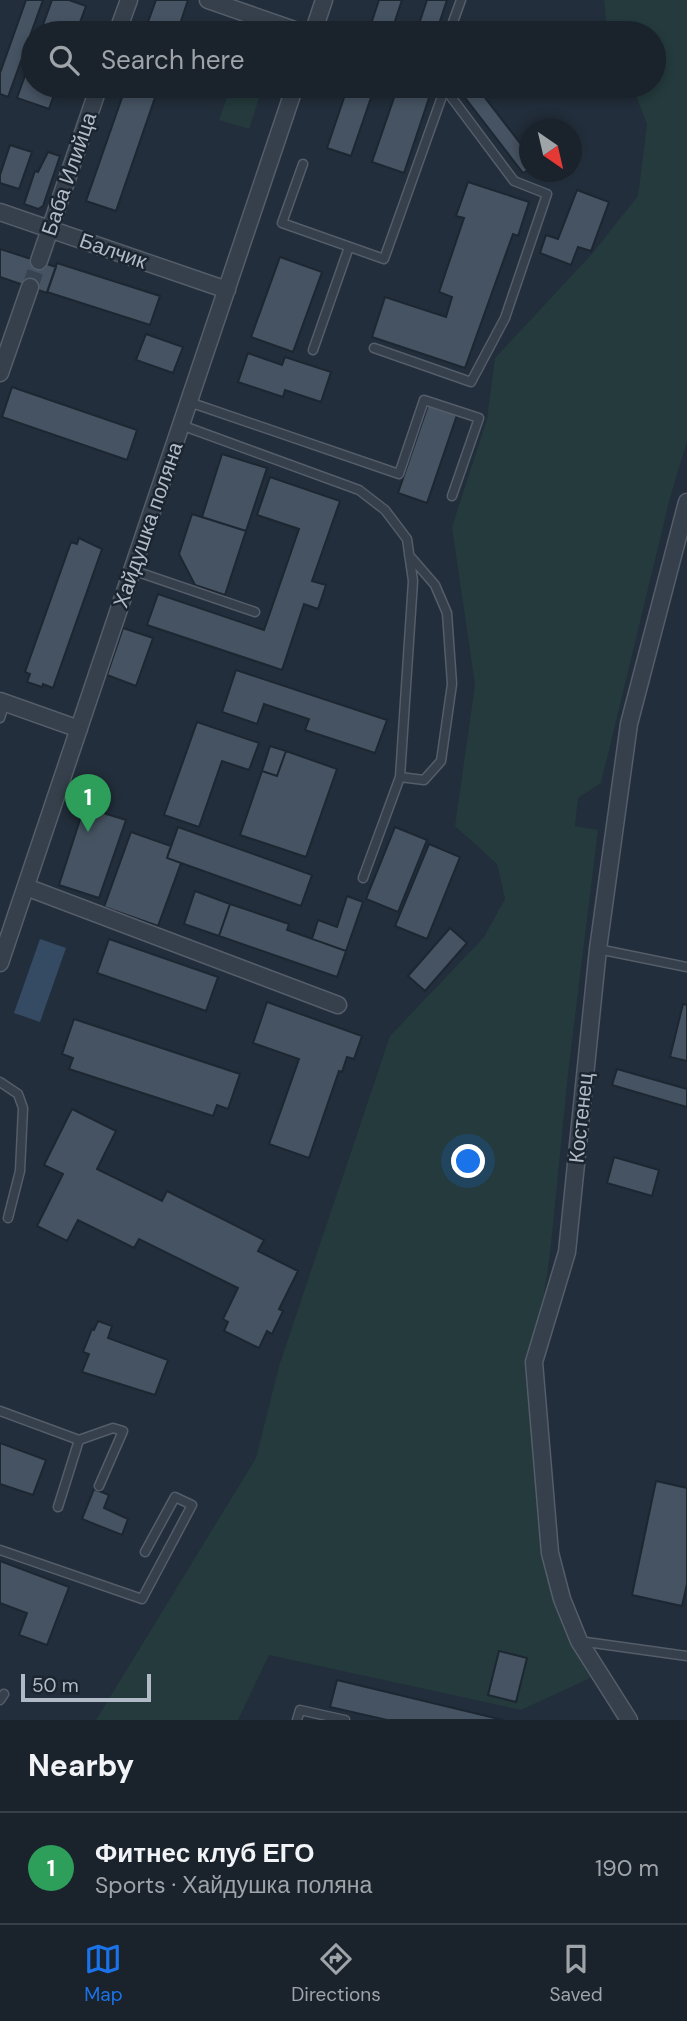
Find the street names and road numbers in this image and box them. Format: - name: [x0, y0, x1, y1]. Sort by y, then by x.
- street label: Баба Илийца: [35, 108, 103, 239]
- street label: Балчик: [76, 227, 151, 276]
- street label: Хайдушка поляна: [107, 438, 190, 612]
- street label: Костенец: [562, 1071, 600, 1165]

